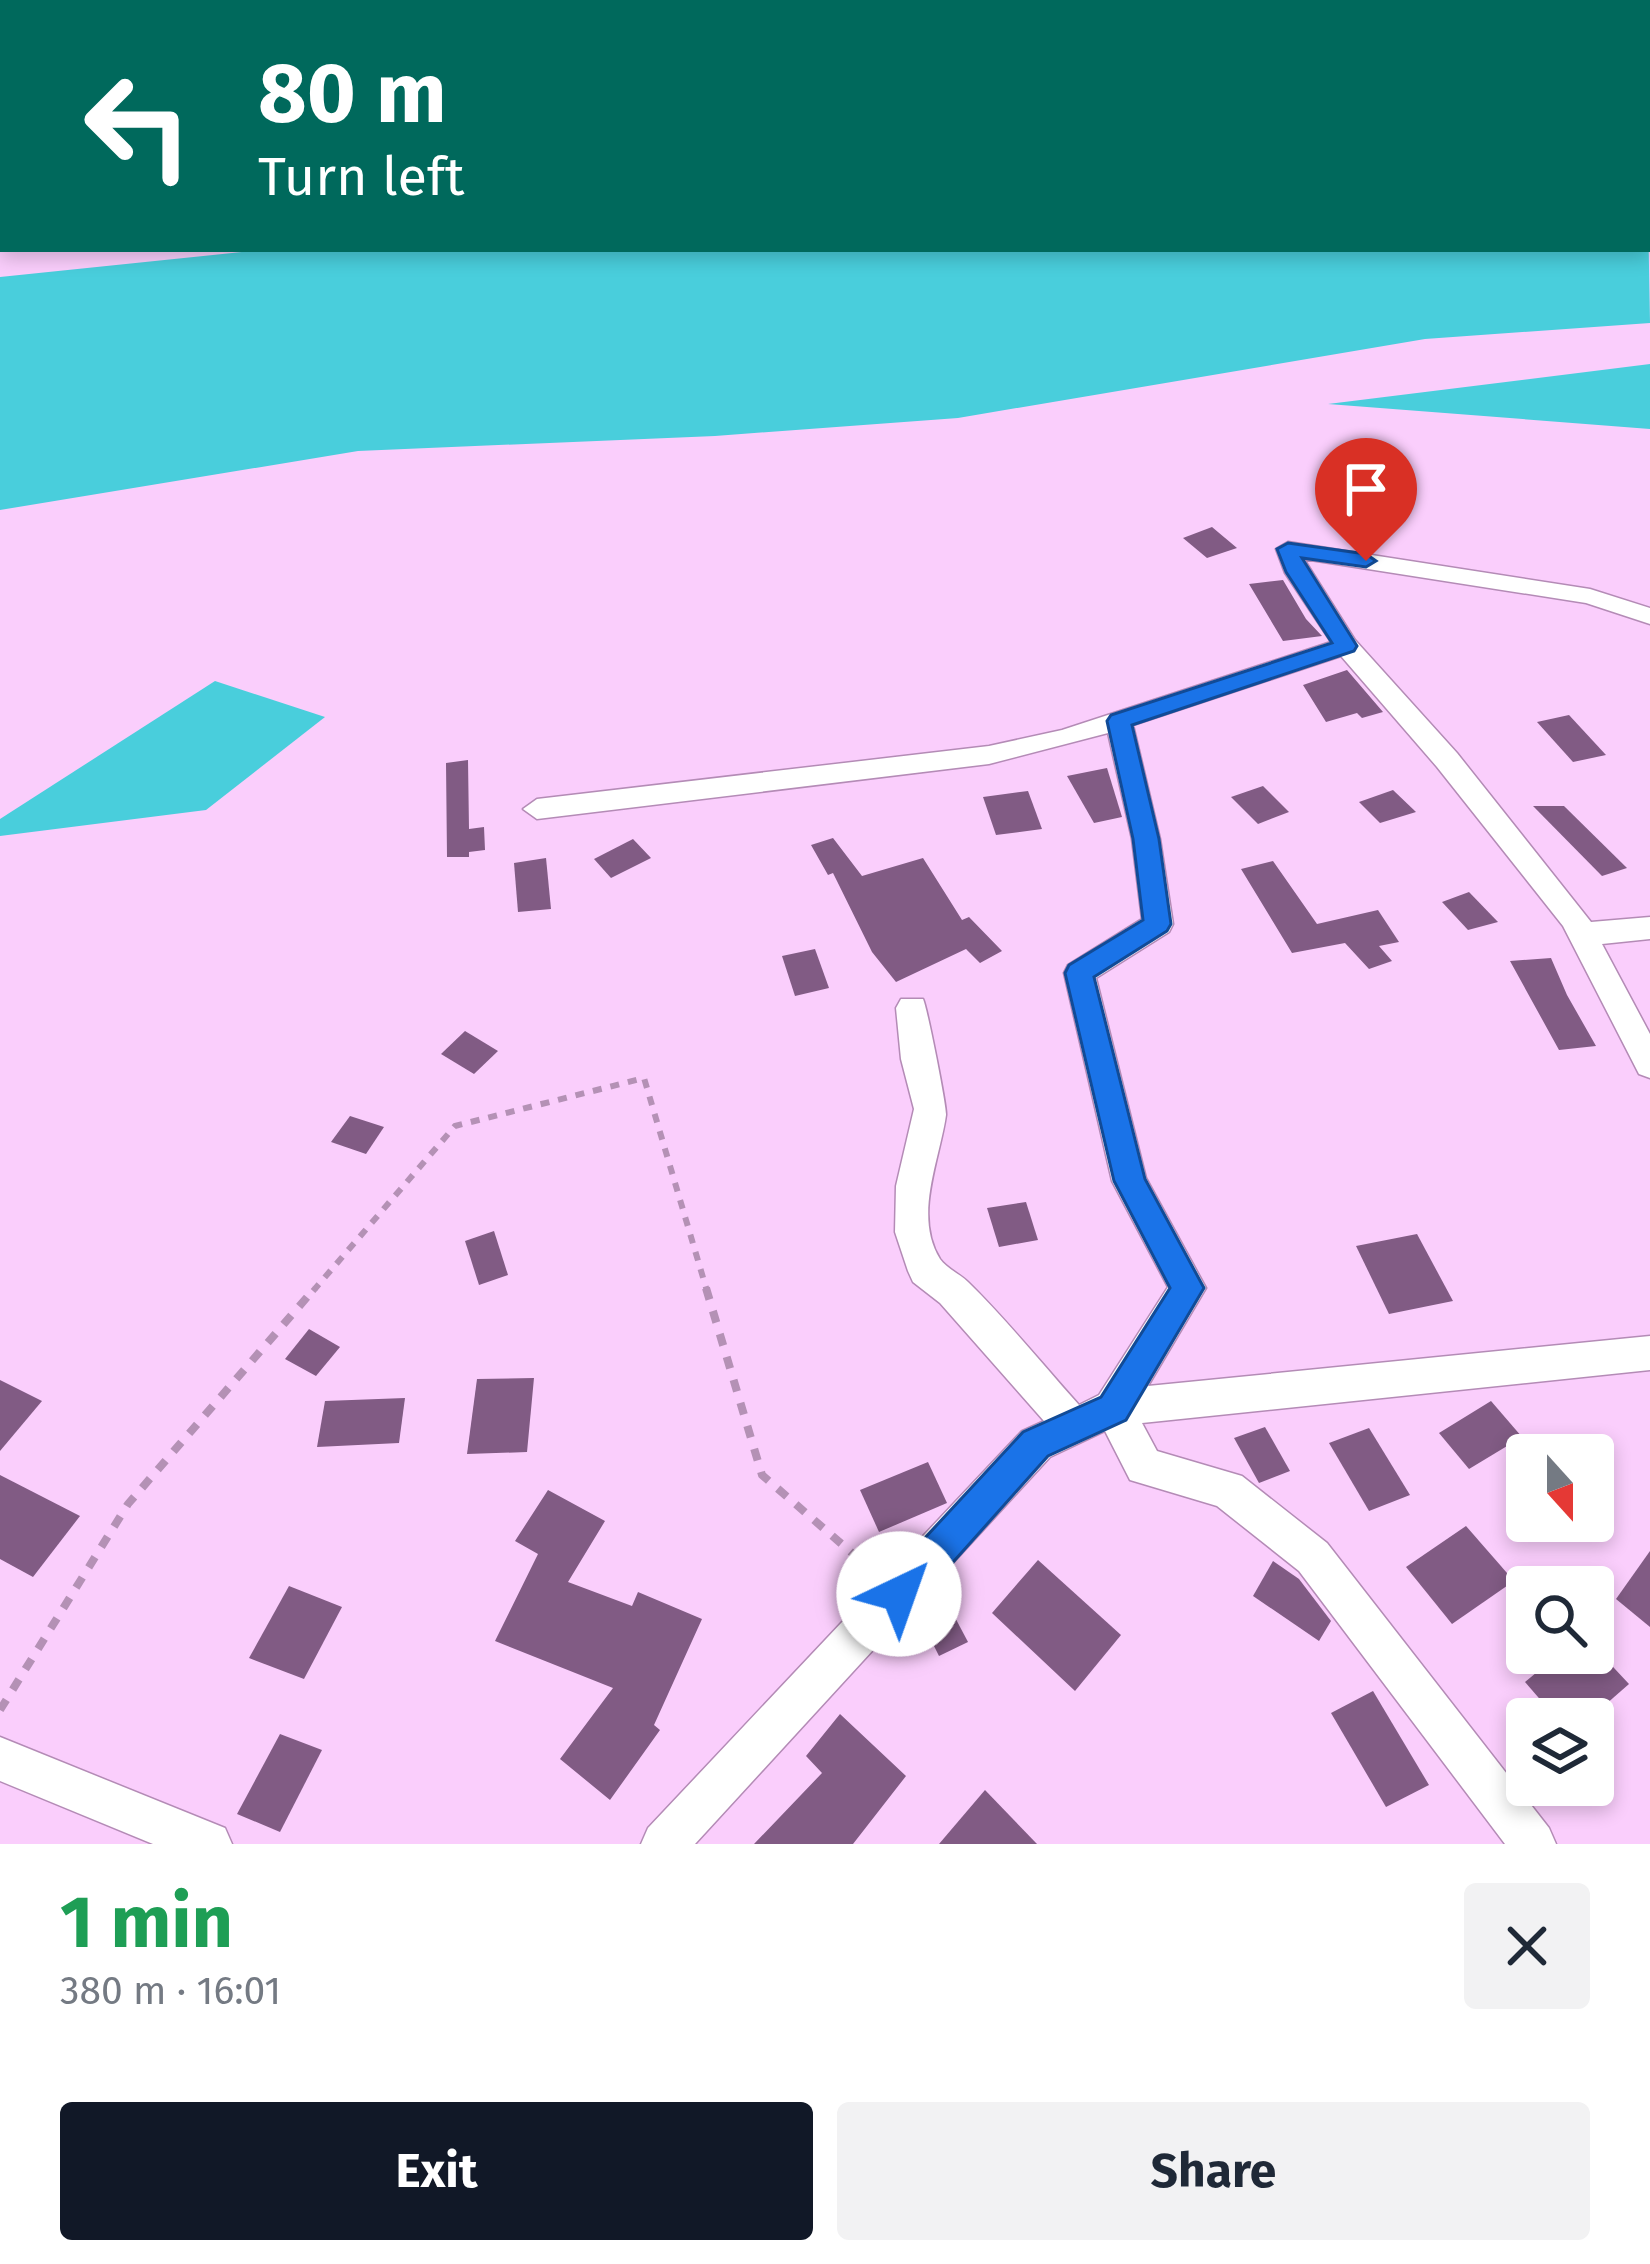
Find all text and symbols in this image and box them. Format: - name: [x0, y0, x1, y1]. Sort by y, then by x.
- text: 80 m: [258, 43, 447, 144]
- icon: left: [60, 48, 216, 204]
- text: Turn left: [258, 145, 465, 209]
- pin: [1315, 438, 1417, 561]
- icon: arrive: [1333, 456, 1399, 522]
- north arrow: [1506, 1434, 1614, 1542]
- map controls: [1506, 1434, 1614, 1806]
- position arrow: [836, 1531, 962, 1657]
- button: search: [1506, 1566, 1614, 1674]
- button: layers: [1506, 1698, 1614, 1806]
- text: 1 min: [60, 1880, 233, 1966]
- button: close: [1464, 1883, 1590, 2009]
- text: 380 m · 16:01: [60, 1968, 281, 2014]
- button: Exit: [60, 2102, 813, 2240]
- button: Share: [837, 2102, 1590, 2240]

